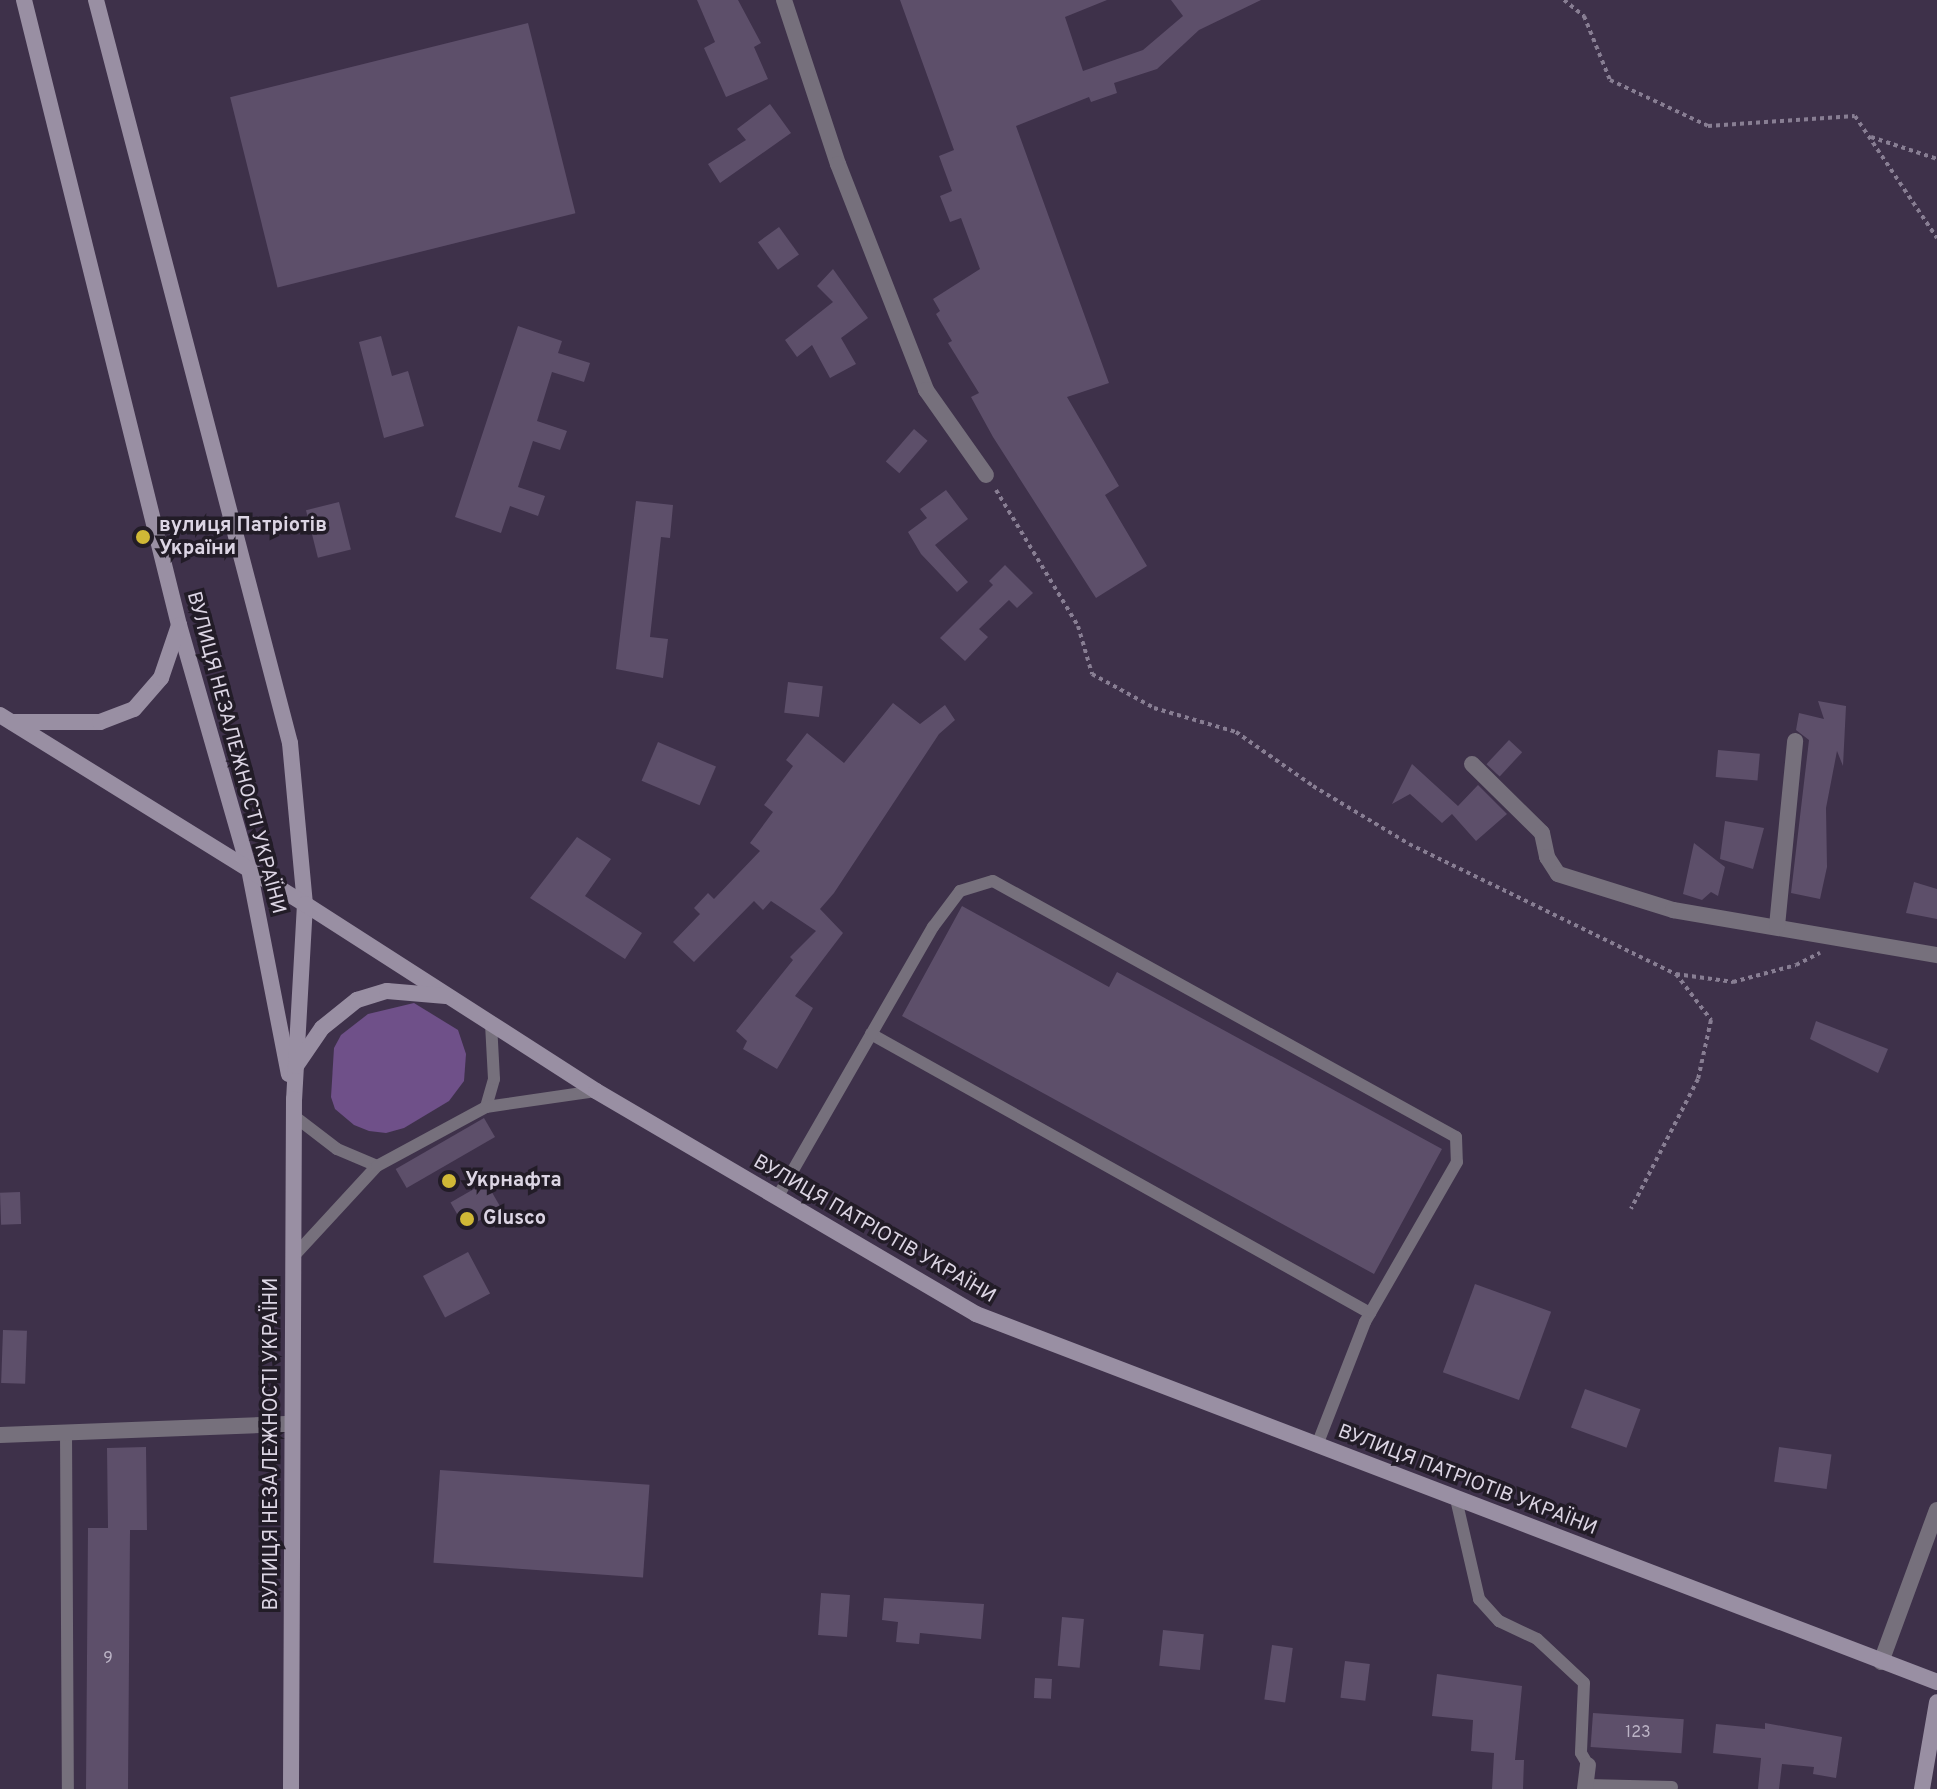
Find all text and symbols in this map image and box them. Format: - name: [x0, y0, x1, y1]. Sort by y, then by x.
- place label: вулиця Патріотів України: [159, 514, 327, 561]
- marker: вулиця Патріотів України: [134, 528, 152, 546]
- street label: ВУЛИЦЯ НЕЗАЛЕЖНОСТІ УКРАЇНИ: [180, 589, 290, 917]
- street label: ВУЛИЦЯ ПАТРІОТІВ УКРАЇНИ: [749, 1151, 999, 1309]
- place label: Укрнафта: [465, 1169, 562, 1193]
- marker: Укрнафта: [440, 1172, 458, 1190]
- place label: Glusco: [483, 1207, 546, 1231]
- marker: Glusco: [458, 1210, 476, 1228]
- street label: ВУЛИЦЯ НЕЗАЛЕЖНОСТІ УКРАЇНИ: [260, 1278, 284, 1610]
- street label: ВУЛИЦЯ ПАТРІОТІВ УКРАЇНИ: [1334, 1420, 1600, 1542]
- house number: 9: [103, 1649, 113, 1669]
- house number: 123: [1625, 1723, 1651, 1743]

